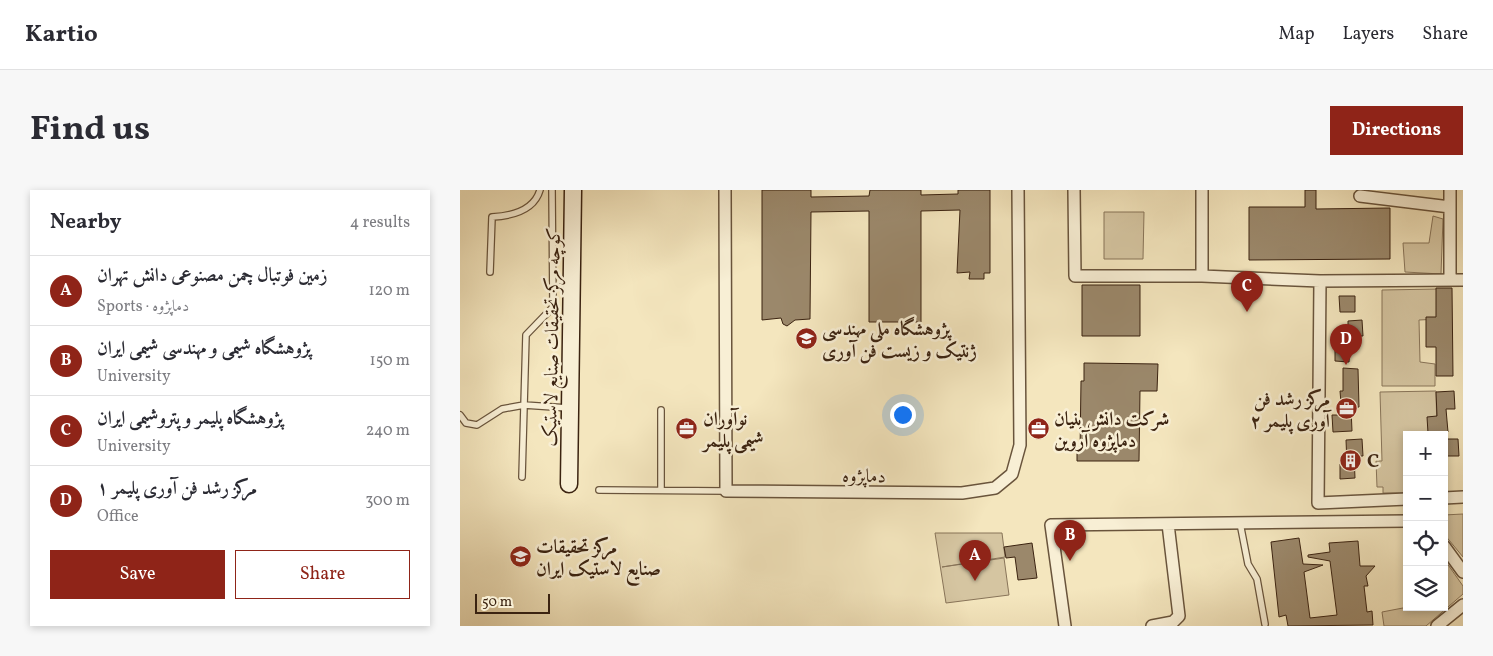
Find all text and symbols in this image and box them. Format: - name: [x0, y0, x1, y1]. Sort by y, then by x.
- text: Kartio: [25, 18, 98, 52]
- text: Map: [1278, 22, 1314, 47]
- text: Layers: [1342, 22, 1394, 47]
- text: Share: [1422, 22, 1468, 47]
- text: Find us: [30, 106, 150, 154]
- button: Directions: [1330, 106, 1463, 155]
- text: Nearby: [50, 208, 121, 237]
- text: 4 results: [350, 212, 410, 234]
- street label: کوچه مرکز تحقیقات صنایع لاستیک: [538, 227, 571, 447]
- text: زمین فوتبال چمن مصنوعی دانش تهران: [97, 263, 328, 289]
- pin: C: [1231, 271, 1263, 312]
- text: A: [60, 280, 72, 302]
- text: 120 m: [368, 280, 410, 302]
- text: Sports · دماپژوه: [97, 296, 189, 318]
- place label: پژوهشگاه ملی مهندسی ژنتیک و زیست فن آوری: [822, 316, 977, 365]
- pin: D: [1330, 324, 1362, 365]
- school or university icon: پژوهشگاه ملی مهندسی ژنتیک و زیست فن آوری: [794, 327, 818, 351]
- text: پژوهشگاه شیمی و مهندسی شیمی ایران: [97, 336, 311, 362]
- text: B: [61, 350, 71, 372]
- text: 150 m: [369, 350, 410, 372]
- text: University: [97, 366, 171, 388]
- place label: مرکز رشد فن آوری پلیمر ۲: [1250, 387, 1333, 435]
- office icon: مرکز رشد فن آوری پلیمر ۲: [1334, 397, 1358, 421]
- your location: [890, 402, 916, 428]
- text: پژوهشگاه پلیمر و پتروشیمی ایران: [97, 406, 283, 432]
- place label: نوآوران شیمی پلیمر: [701, 407, 763, 455]
- place label: شرکت دانش بنیان دماپژوه آروین: [1054, 407, 1169, 455]
- office icon: نوآوران شیمی پلیمر: [675, 417, 699, 441]
- office icon: شرکت دانش بنیان دماپژوه آروین: [1026, 417, 1050, 441]
- text: C: [61, 420, 71, 442]
- text: 240 m: [366, 420, 410, 442]
- map controls: [1403, 431, 1448, 611]
- button: +: [1403, 431, 1448, 476]
- text: University: [97, 436, 171, 458]
- building icon: C: [1339, 448, 1363, 472]
- place label: C: [1367, 449, 1379, 475]
- street label: دماپژوه: [842, 464, 886, 490]
- text: ۱ مرکز رشد فن آوری پلیمر: [97, 476, 257, 502]
- button: −: [1403, 476, 1448, 521]
- text: D: [60, 490, 72, 512]
- text: 300 m: [365, 490, 410, 512]
- text: Office: [97, 506, 139, 528]
- pin: B: [1054, 520, 1086, 561]
- button: locate: [1403, 521, 1448, 566]
- place label: مرکز تحقیقات صنایع لاستیک ایران: [536, 535, 661, 586]
- pin: A: [959, 540, 991, 581]
- school or university icon: مرکز تحقیقات صنایع لاستیک ایران: [508, 545, 532, 569]
- button: Save: [50, 550, 225, 599]
- button: Share: [235, 550, 410, 599]
- button: layers: [1403, 566, 1448, 611]
- scale bar: [475, 591, 550, 614]
- text: 50 m: [482, 593, 512, 612]

